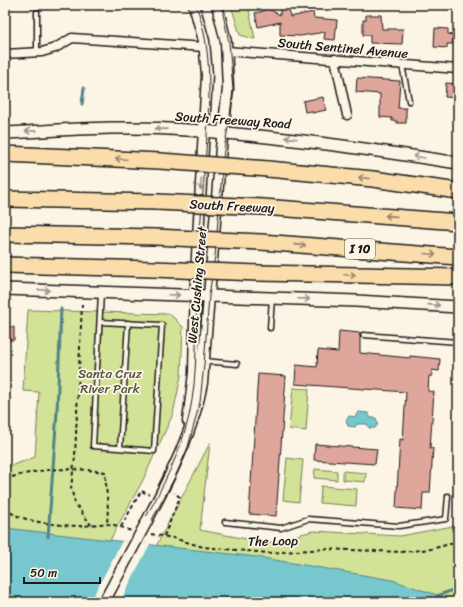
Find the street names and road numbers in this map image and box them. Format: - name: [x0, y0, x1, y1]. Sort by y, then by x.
- street label: South Sentinel Avenue: [277, 31, 409, 65]
- street label: South Freeway Road: [174, 104, 293, 136]
- street label: South Freeway: [189, 192, 275, 220]
- street label: West Cushing Street: [180, 225, 214, 344]
- road number: I 10: [345, 239, 375, 259]
- street label: The Loop: [248, 529, 298, 553]

